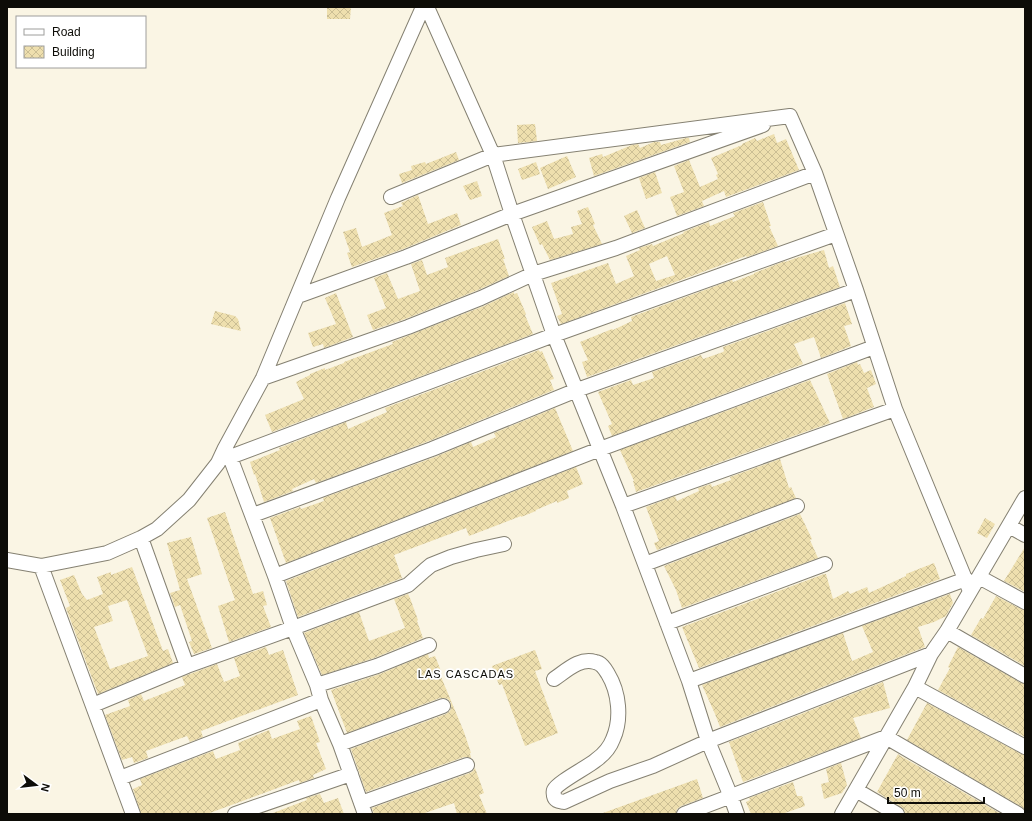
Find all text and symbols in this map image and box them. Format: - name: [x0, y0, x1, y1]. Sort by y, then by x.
- legend: [16, 16, 146, 68]
- text: Road: [52, 25, 81, 39]
- text: Building: [52, 45, 95, 59]
- district label: LAS CASCADAS: [418, 668, 514, 680]
- north arrow: [16, 765, 56, 805]
- scale bar: [888, 779, 984, 805]
- text: N: [39, 782, 52, 793]
- text: 50 m: [894, 786, 921, 800]

